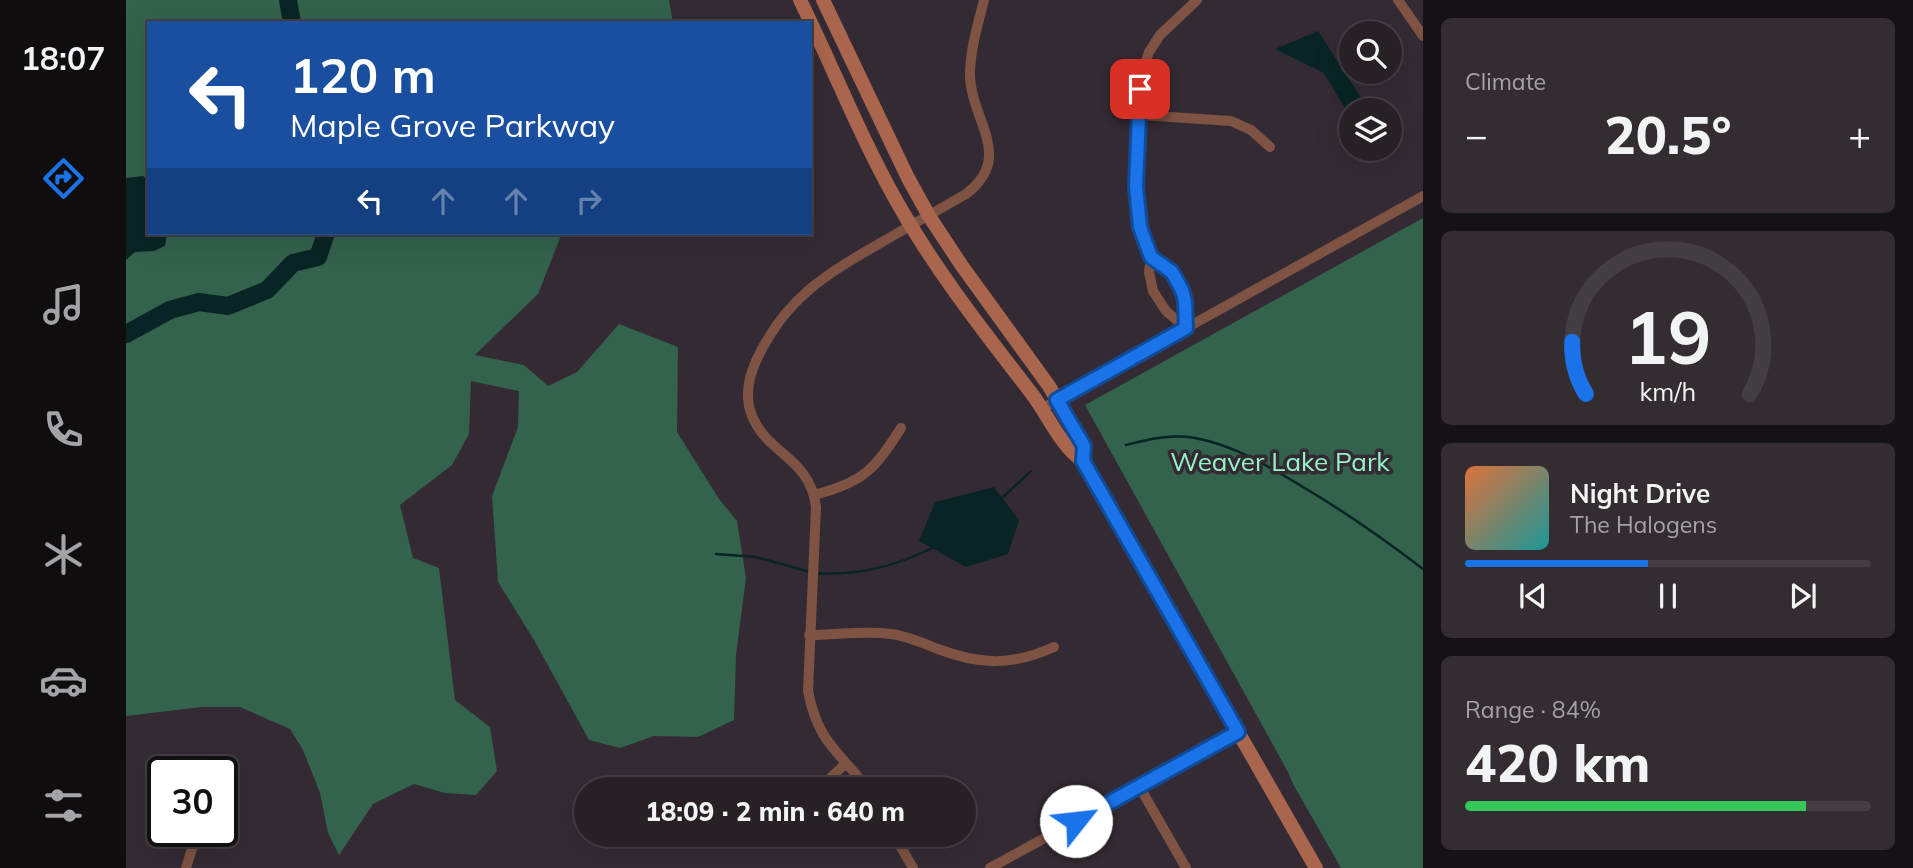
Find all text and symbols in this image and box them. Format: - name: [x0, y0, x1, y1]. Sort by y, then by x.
- map controls: [1339, 21, 1402, 161]
- button: search: [1339, 21, 1402, 84]
- text: 18:07: [21, 38, 105, 78]
- text: 120 m: [290, 44, 436, 105]
- icon: left: [175, 49, 266, 140]
- pin: [1110, 59, 1170, 119]
- text: Climate: [1465, 67, 1546, 96]
- icon: arrive: [1121, 70, 1159, 108]
- button: layers: [1339, 98, 1402, 161]
- text: 20.5°: [1604, 102, 1732, 167]
- text: Maple Grove Parkway: [290, 105, 615, 145]
- text: −: [1465, 111, 1488, 159]
- text: +: [1848, 111, 1871, 159]
- icon: directions: [39, 154, 88, 203]
- icon: left: [351, 182, 389, 220]
- icon: ahead: [424, 182, 462, 220]
- icon: ahead: [497, 182, 535, 220]
- icon: right: [570, 182, 608, 220]
- icon: music: [39, 280, 88, 329]
- text: 19: [1624, 291, 1712, 382]
- text: km/h: [1640, 376, 1696, 407]
- icon: phone: [39, 405, 88, 454]
- park label: Weaver Lake Park: [1170, 445, 1390, 478]
- text: Night Drive: [1570, 477, 1710, 510]
- text: The Halogens: [1570, 510, 1717, 539]
- icon: climate: [39, 530, 88, 579]
- icon: previous: [1514, 577, 1552, 615]
- icon: pause: [1649, 577, 1687, 615]
- icon: next: [1784, 577, 1822, 615]
- icon: car: [39, 656, 88, 705]
- text: Range · 84%: [1465, 695, 1601, 724]
- text: 420 km: [1465, 730, 1650, 795]
- speed limit sign: 30: [147, 756, 238, 847]
- icon: filters: [39, 781, 88, 830]
- position arrow: [1039, 784, 1113, 858]
- text: 18:09 · 2 min · 640 m: [645, 795, 905, 828]

